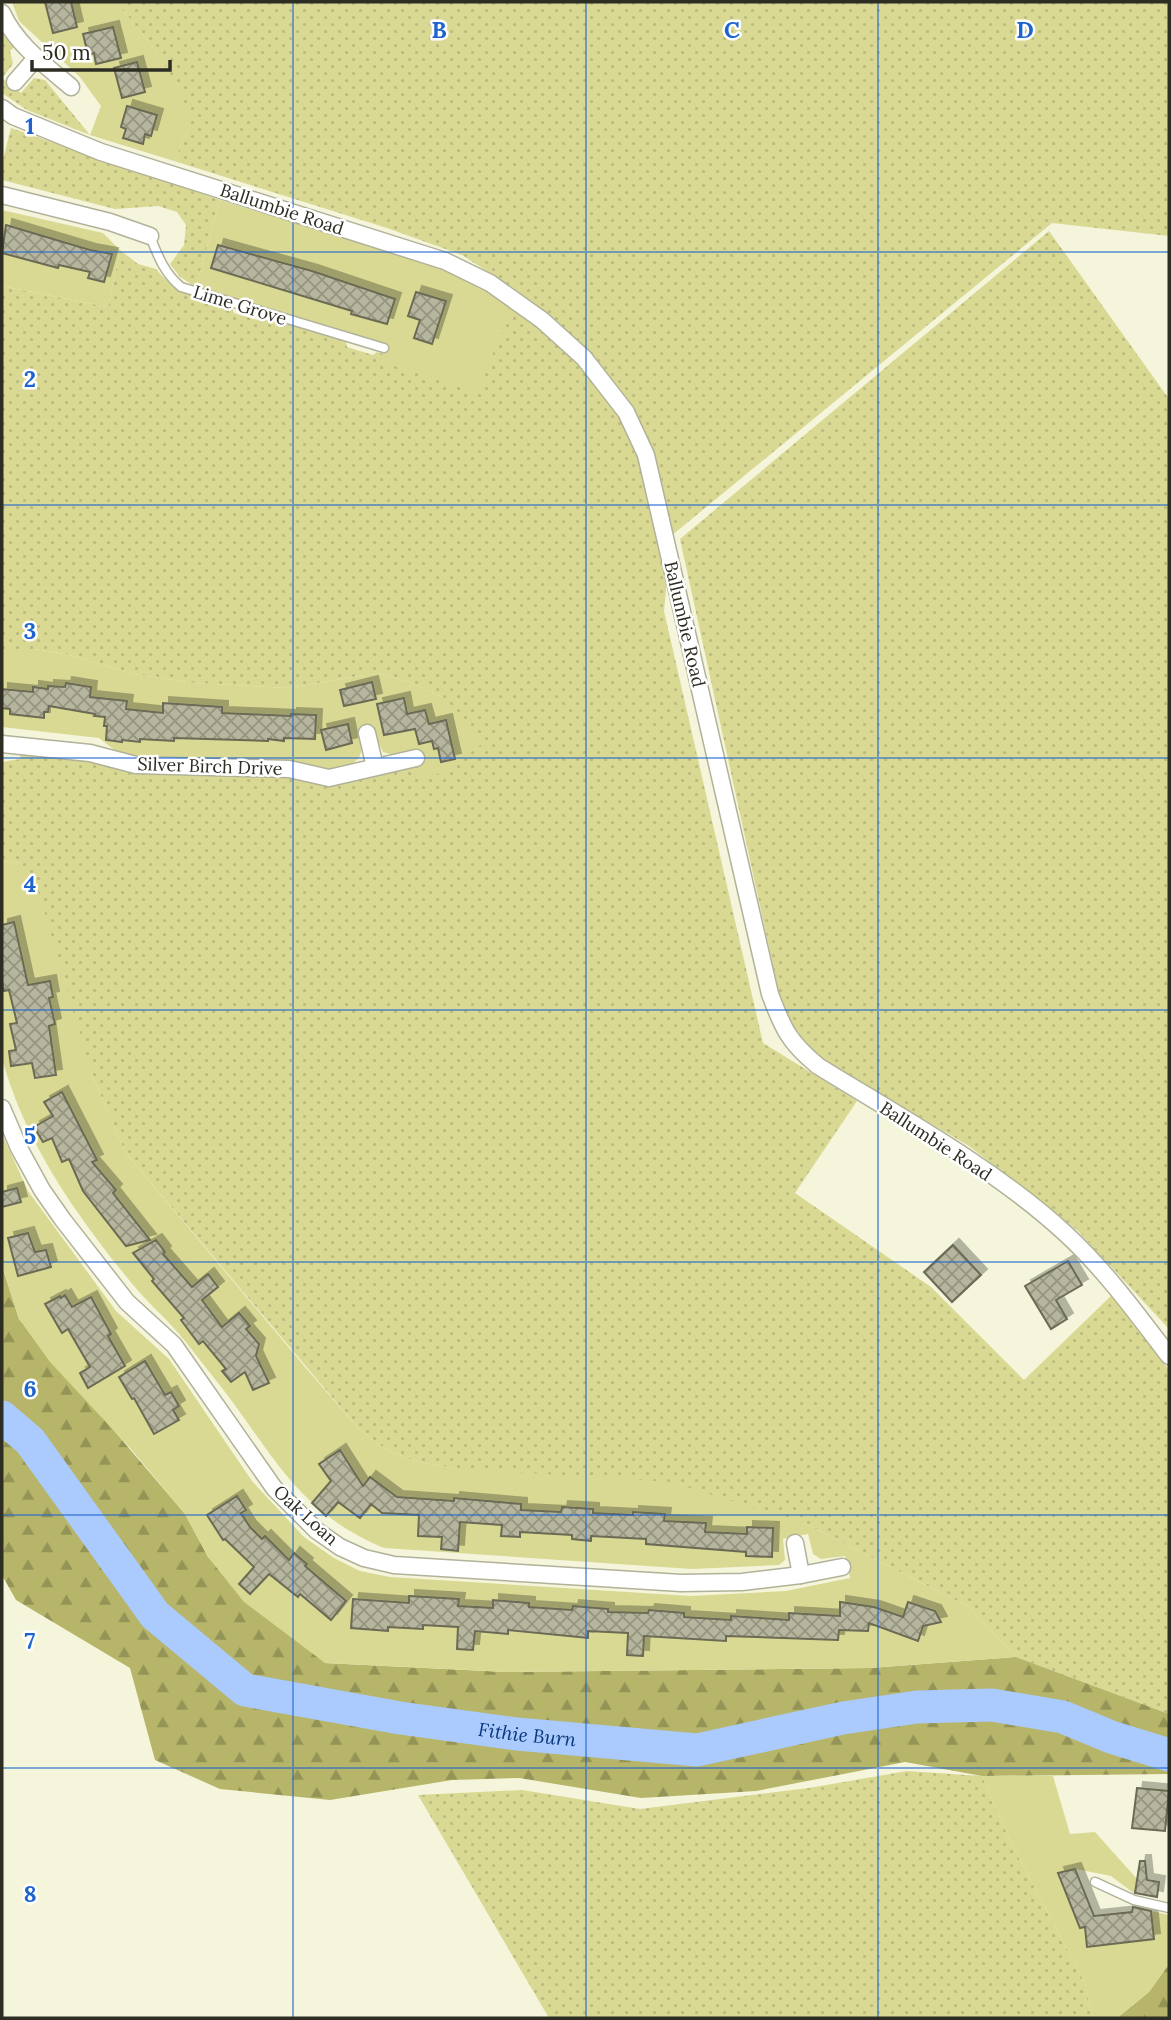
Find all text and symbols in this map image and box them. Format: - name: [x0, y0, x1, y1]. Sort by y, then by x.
- text: B: [431, 15, 447, 44]
- text: C: [724, 15, 740, 44]
- text: D: [1016, 15, 1034, 44]
- scale bar: [32, 28, 170, 72]
- text: 50 m: [42, 39, 91, 66]
- text: 1: [25, 111, 35, 140]
- street label: Ballumbie Road: [217, 178, 347, 240]
- street label: Lime Grove: [190, 280, 290, 330]
- text: 2: [24, 364, 36, 393]
- street label: Ballumbie Road: [659, 559, 711, 690]
- text: 3: [24, 616, 36, 645]
- street label: Silver Birch Drive: [137, 752, 283, 780]
- text: 4: [24, 869, 36, 898]
- street label: Ballumbie Road: [876, 1096, 997, 1186]
- text: 5: [24, 1121, 36, 1150]
- text: 6: [23, 1374, 37, 1403]
- street label: Oak Loan: [269, 1480, 343, 1550]
- text: 7: [25, 1626, 36, 1655]
- water label: Fithie Burn: [477, 1717, 577, 1751]
- text: 8: [23, 1879, 37, 1908]

